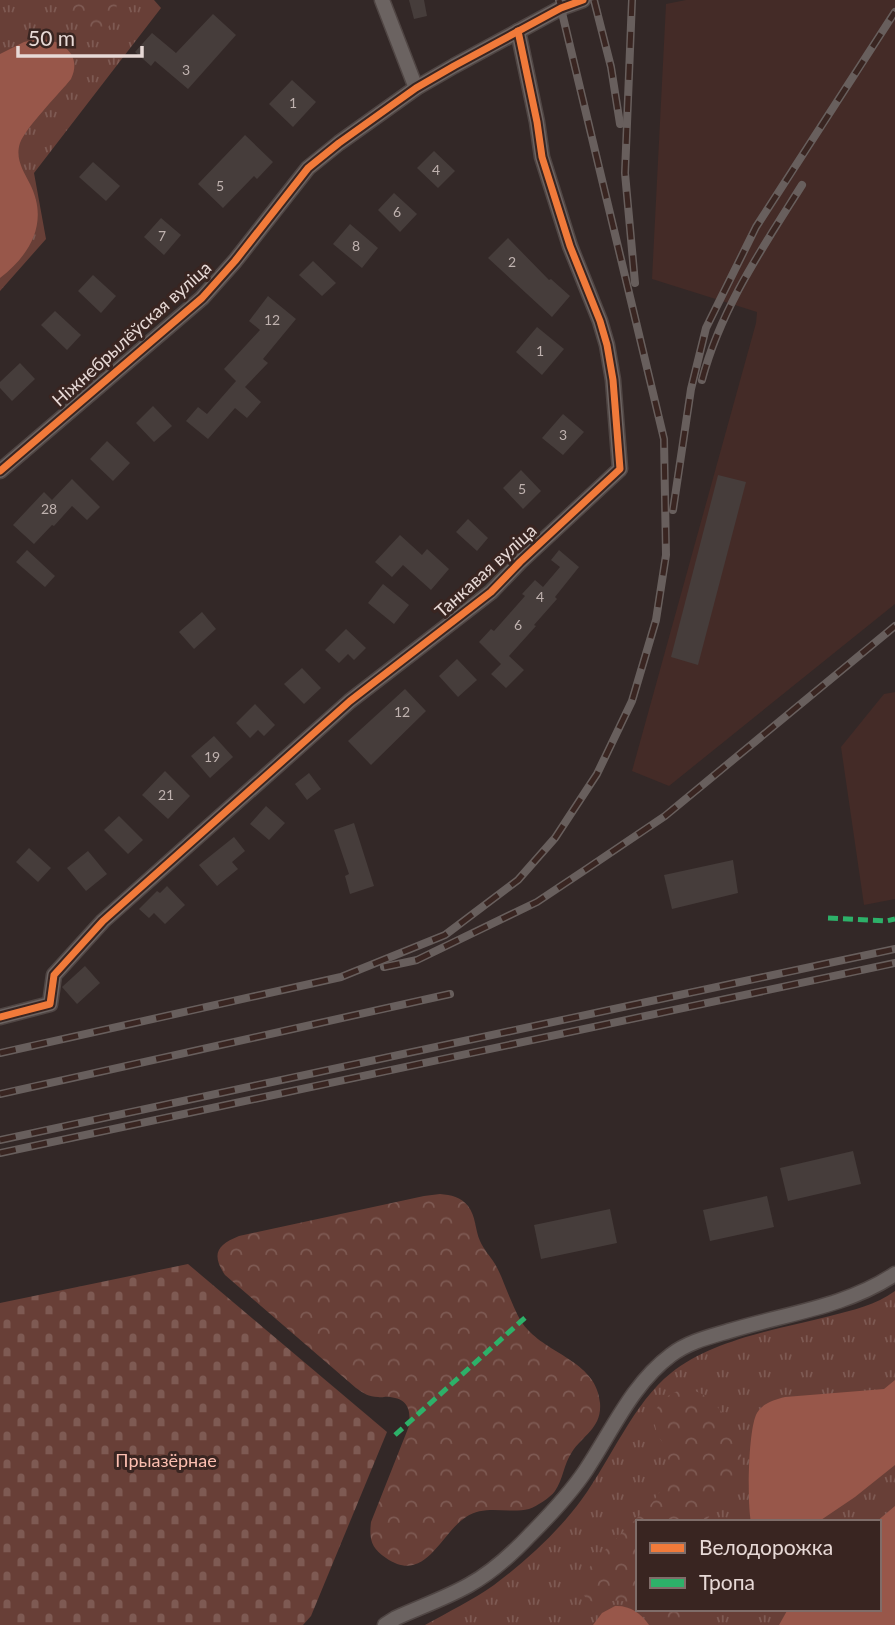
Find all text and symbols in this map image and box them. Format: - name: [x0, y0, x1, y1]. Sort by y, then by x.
- scale bar: [18, 14, 142, 58]
- text: 50 m: [28, 25, 75, 50]
- house number: 3: [182, 61, 190, 78]
- house number: 1: [289, 94, 297, 111]
- house number: 4: [432, 161, 440, 178]
- house number: 5: [216, 177, 224, 194]
- house number: 6: [393, 203, 401, 220]
- house number: 7: [158, 227, 166, 244]
- house number: 8: [352, 237, 360, 254]
- house number: 2: [508, 253, 516, 270]
- street label: Ніжнебрылёўская вуліца: [47, 256, 215, 410]
- house number: 12: [264, 311, 280, 328]
- house number: 1: [536, 342, 544, 359]
- house number: 3: [559, 426, 567, 443]
- house number: 5: [518, 480, 526, 497]
- house number: 28: [41, 500, 57, 517]
- street label: Танкавая вуліца: [430, 519, 541, 622]
- house number: 4: [536, 588, 544, 605]
- house number: 6: [514, 616, 522, 633]
- house number: 12: [394, 703, 410, 720]
- house number: 19: [204, 748, 220, 765]
- house number: 21: [158, 786, 174, 803]
- park label: Прыазёрнае: [115, 1449, 217, 1471]
- legend: [636, 1520, 881, 1611]
- text: Велодорожка: [699, 1534, 833, 1559]
- text: Тропа: [699, 1569, 755, 1594]

